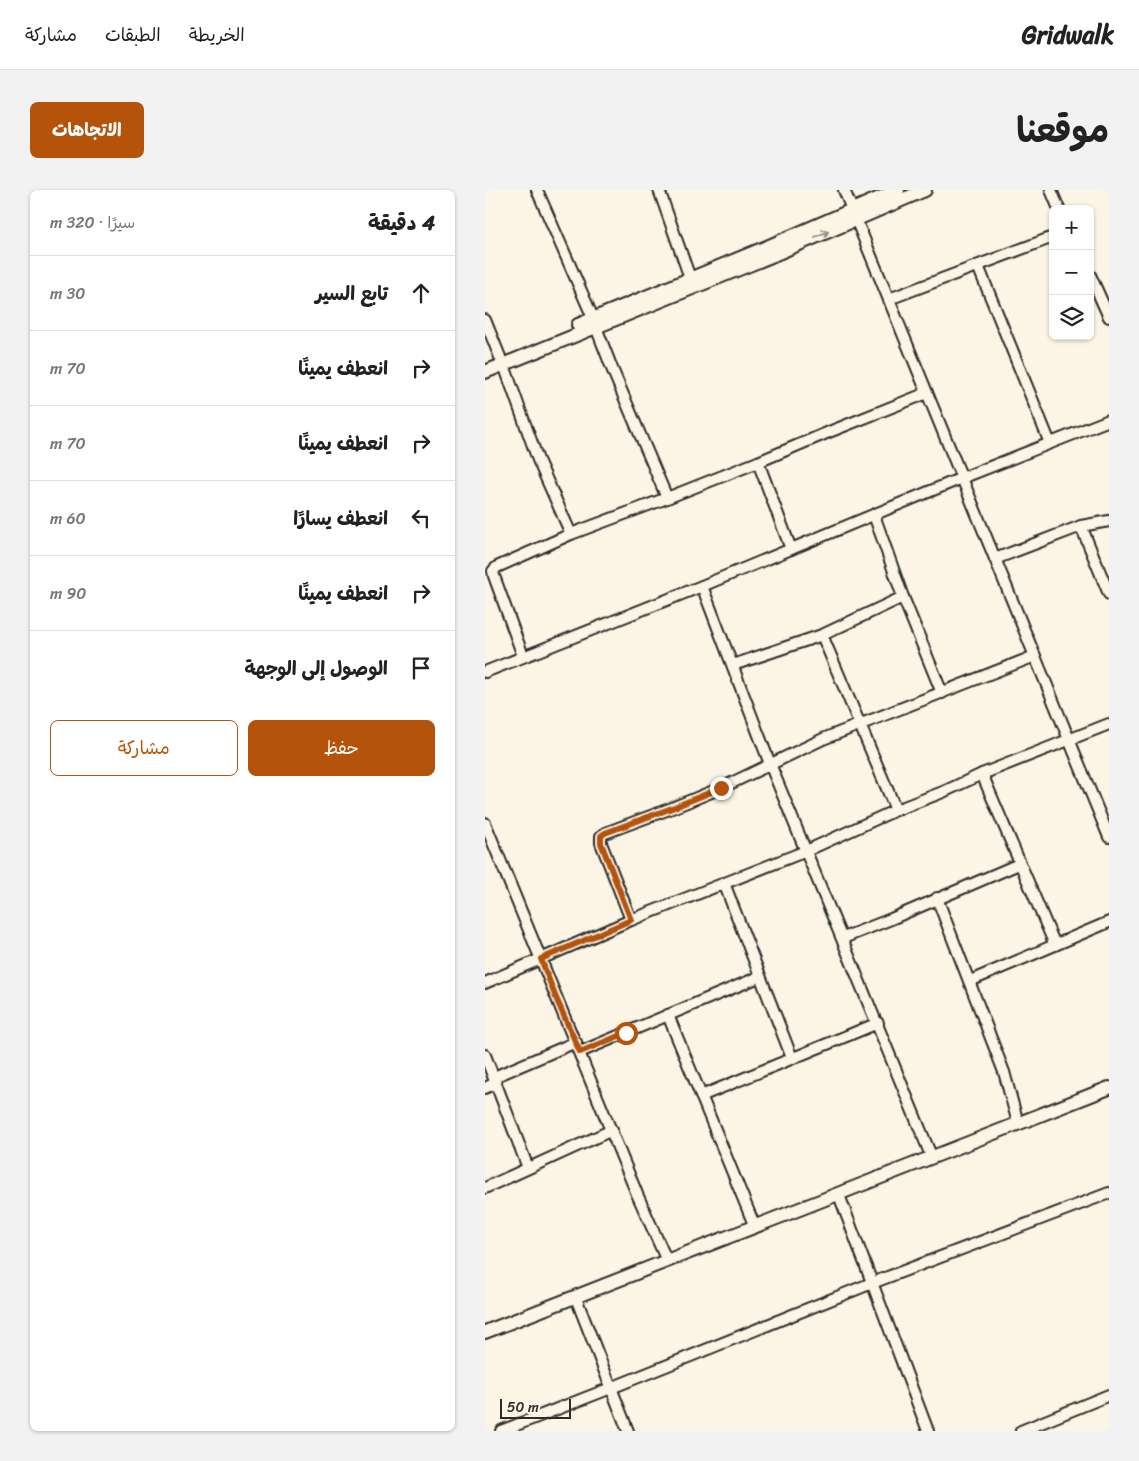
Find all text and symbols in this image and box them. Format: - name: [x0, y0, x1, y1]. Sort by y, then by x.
- text: Gridwalk: [1022, 14, 1114, 56]
- text: مشاركة: [25, 19, 77, 51]
- text: الطبقات: [105, 19, 161, 51]
- text: الخريطة: [189, 19, 245, 51]
- text: موقعنا: [1016, 99, 1109, 161]
- button: الاتجاهات: [30, 102, 144, 158]
- text: 4 دقيقة: [368, 204, 435, 242]
- map controls: [1049, 205, 1094, 340]
- button: +: [1049, 205, 1094, 250]
- text: سيرًا · 320 m: [50, 208, 135, 237]
- one-way arrow: [814, 229, 829, 239]
- button: −: [1049, 250, 1094, 295]
- text: تابع السير: [315, 277, 388, 310]
- text: 30 m: [50, 279, 85, 308]
- icon: ahead: [407, 279, 435, 307]
- button: layers: [1049, 295, 1094, 340]
- text: انعطف يمينًا: [298, 352, 388, 385]
- text: 70 m: [50, 354, 86, 383]
- icon: right: [407, 354, 435, 382]
- text: انعطف يمينًا: [298, 427, 388, 460]
- text: 70 m: [50, 429, 86, 458]
- icon: right: [407, 429, 435, 457]
- text: انعطف يسارًا: [293, 502, 388, 535]
- text: 60 m: [50, 504, 86, 533]
- icon: left: [407, 504, 435, 532]
- text: انعطف يمينًا: [298, 577, 388, 610]
- text: 90 m: [50, 579, 86, 608]
- icon: right: [407, 579, 435, 607]
- text: الوصول إلى الوجهة: [245, 652, 388, 685]
- icon: arrive: [407, 654, 435, 682]
- button: مشاركة: [50, 720, 238, 776]
- button: حفظ: [248, 720, 435, 776]
- route end: [710, 777, 733, 800]
- route start: [615, 1022, 638, 1045]
- text: 50 m: [507, 1395, 539, 1420]
- scale bar: [500, 1396, 571, 1419]

